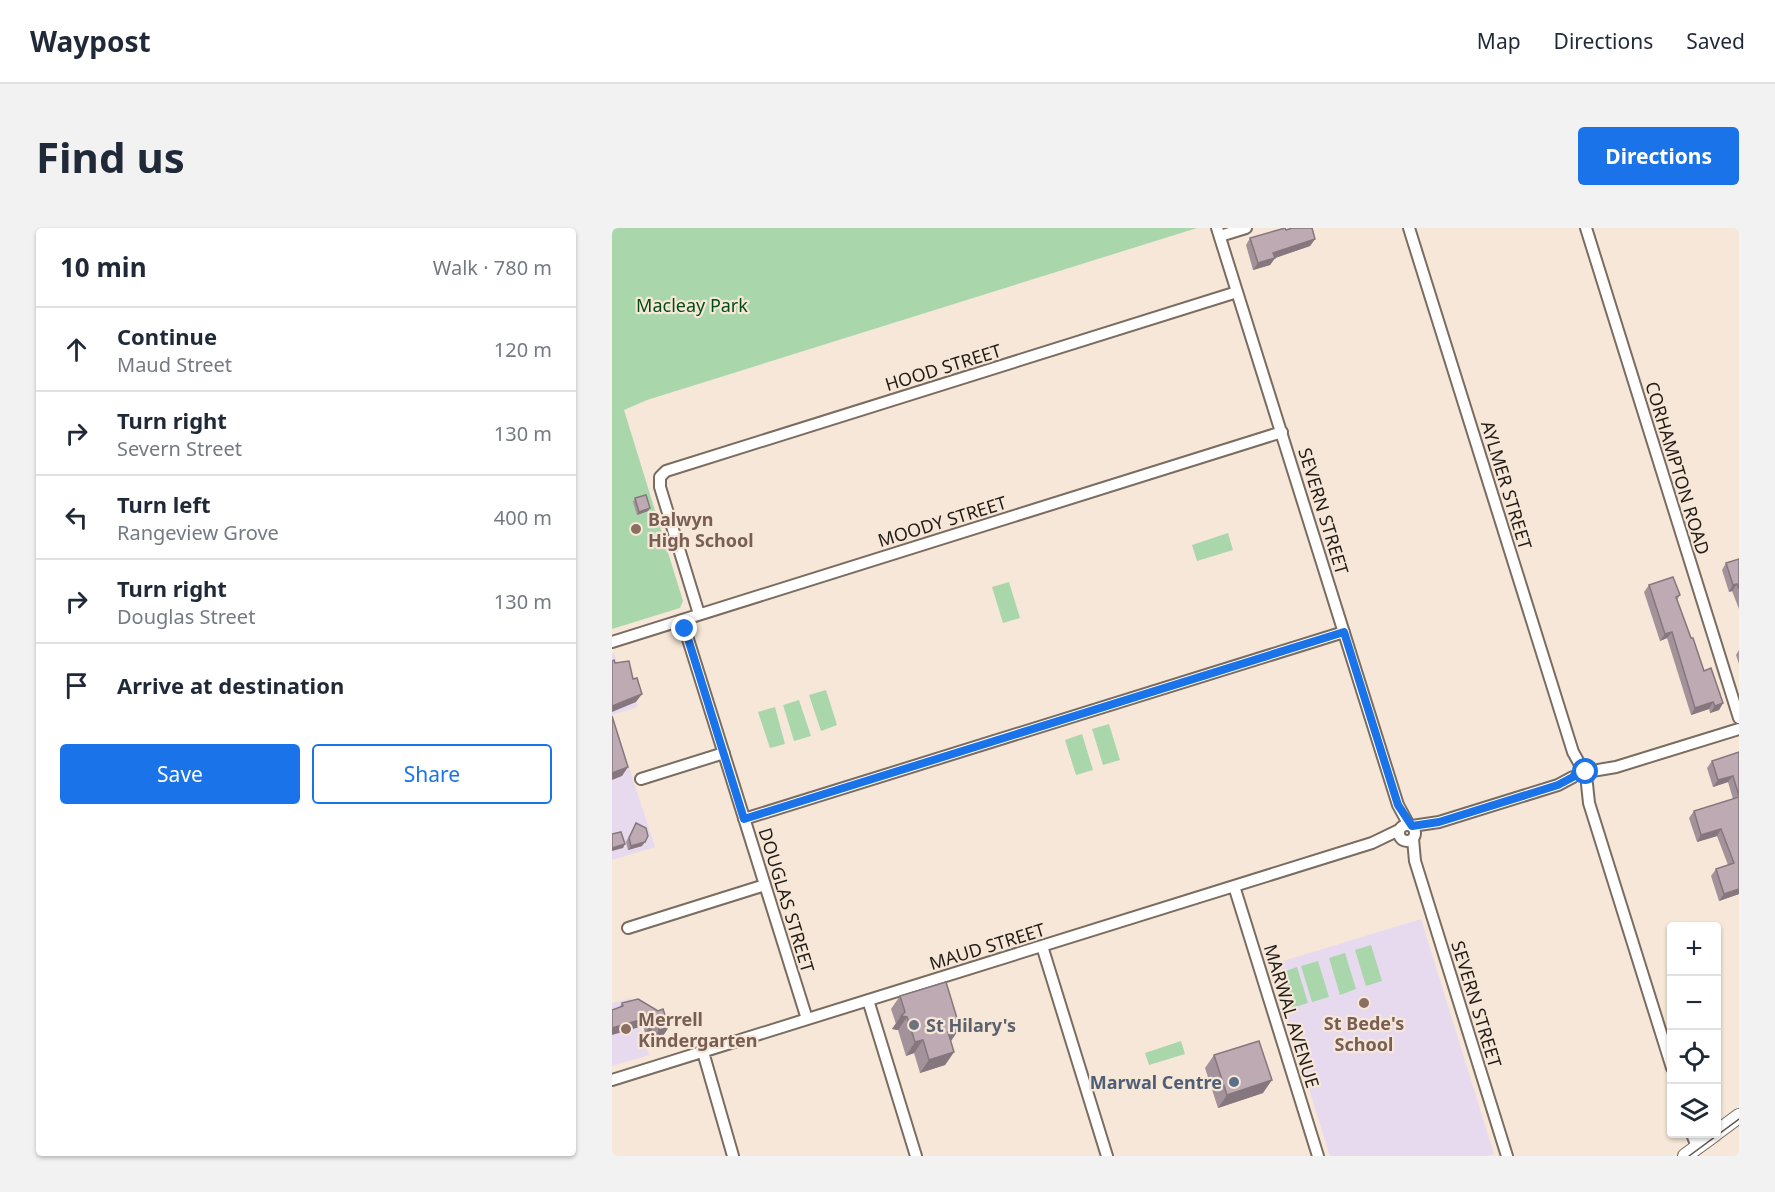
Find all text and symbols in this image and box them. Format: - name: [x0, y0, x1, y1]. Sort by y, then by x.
- text: Waypost: [30, 22, 151, 60]
- text: Map: [1477, 27, 1521, 55]
- text: Directions: [1554, 27, 1653, 55]
- text: Saved: [1686, 27, 1745, 55]
- button: Directions: [1578, 127, 1739, 185]
- text: Find us: [36, 128, 185, 185]
- text: 10 min: [60, 249, 147, 285]
- text: Walk · 780 m: [433, 254, 552, 281]
- park label: Macleay Park: [636, 293, 748, 317]
- text: Continue: [117, 321, 217, 351]
- icon: ahead: [60, 333, 93, 366]
- text: 120 m: [494, 336, 552, 363]
- street label: HOOD STREET: [882, 338, 1004, 396]
- text: Maud Street: [117, 351, 232, 378]
- street label: CORHAMPTON ROAD: [1640, 378, 1716, 558]
- text: Turn right: [117, 405, 227, 435]
- icon: right: [60, 417, 93, 450]
- street label: AYLMER STREET: [1476, 418, 1538, 552]
- text: 130 m: [494, 420, 552, 447]
- text: Severn Street: [117, 435, 242, 462]
- street label: SEVERN STREET: [1293, 445, 1355, 577]
- text: Turn left: [117, 489, 211, 519]
- street label: MOODY STREET: [875, 490, 1009, 552]
- icon: left: [60, 501, 93, 534]
- text: 400 m: [494, 504, 552, 531]
- place label: Balwyn High School: [648, 507, 754, 552]
- text: Rangeview Grove: [117, 519, 279, 546]
- marker: Balwyn High School: [629, 522, 643, 536]
- text: Turn right: [117, 573, 227, 603]
- icon: right: [60, 585, 93, 618]
- text: 130 m: [494, 588, 552, 615]
- text: Douglas Street: [117, 603, 255, 630]
- route end: [671, 615, 697, 641]
- icon: arrive: [60, 669, 93, 702]
- text: Arrive at destination: [117, 670, 344, 700]
- button: Save: [60, 744, 300, 804]
- button: Share: [312, 744, 552, 804]
- route start: [1572, 758, 1598, 784]
- street label: DOUGLAS STREET: [754, 825, 820, 975]
- street label: MAUD STREET: [926, 917, 1048, 975]
- map controls: [1667, 922, 1721, 1138]
- button: +: [1667, 922, 1721, 976]
- street label: SEVERN STREET: [1446, 938, 1508, 1070]
- street label: MARWAL AVENUE: [1259, 941, 1325, 1091]
- button: −: [1667, 976, 1721, 1030]
- marker: St Bede's School: [1357, 996, 1371, 1010]
- place label: Merrell Kindergarten: [638, 1007, 757, 1052]
- place label: St Bede's School: [1324, 1011, 1404, 1056]
- place label: St Hilary's: [926, 1013, 1016, 1037]
- marker: St Hilary's: [907, 1018, 921, 1032]
- marker: Merrell Kindergarten: [619, 1022, 633, 1036]
- button: locate: [1667, 1030, 1721, 1084]
- place label: Marwal Centre: [1090, 1070, 1222, 1094]
- marker: Marwal Centre: [1227, 1075, 1241, 1089]
- button: layers: [1667, 1084, 1721, 1138]

